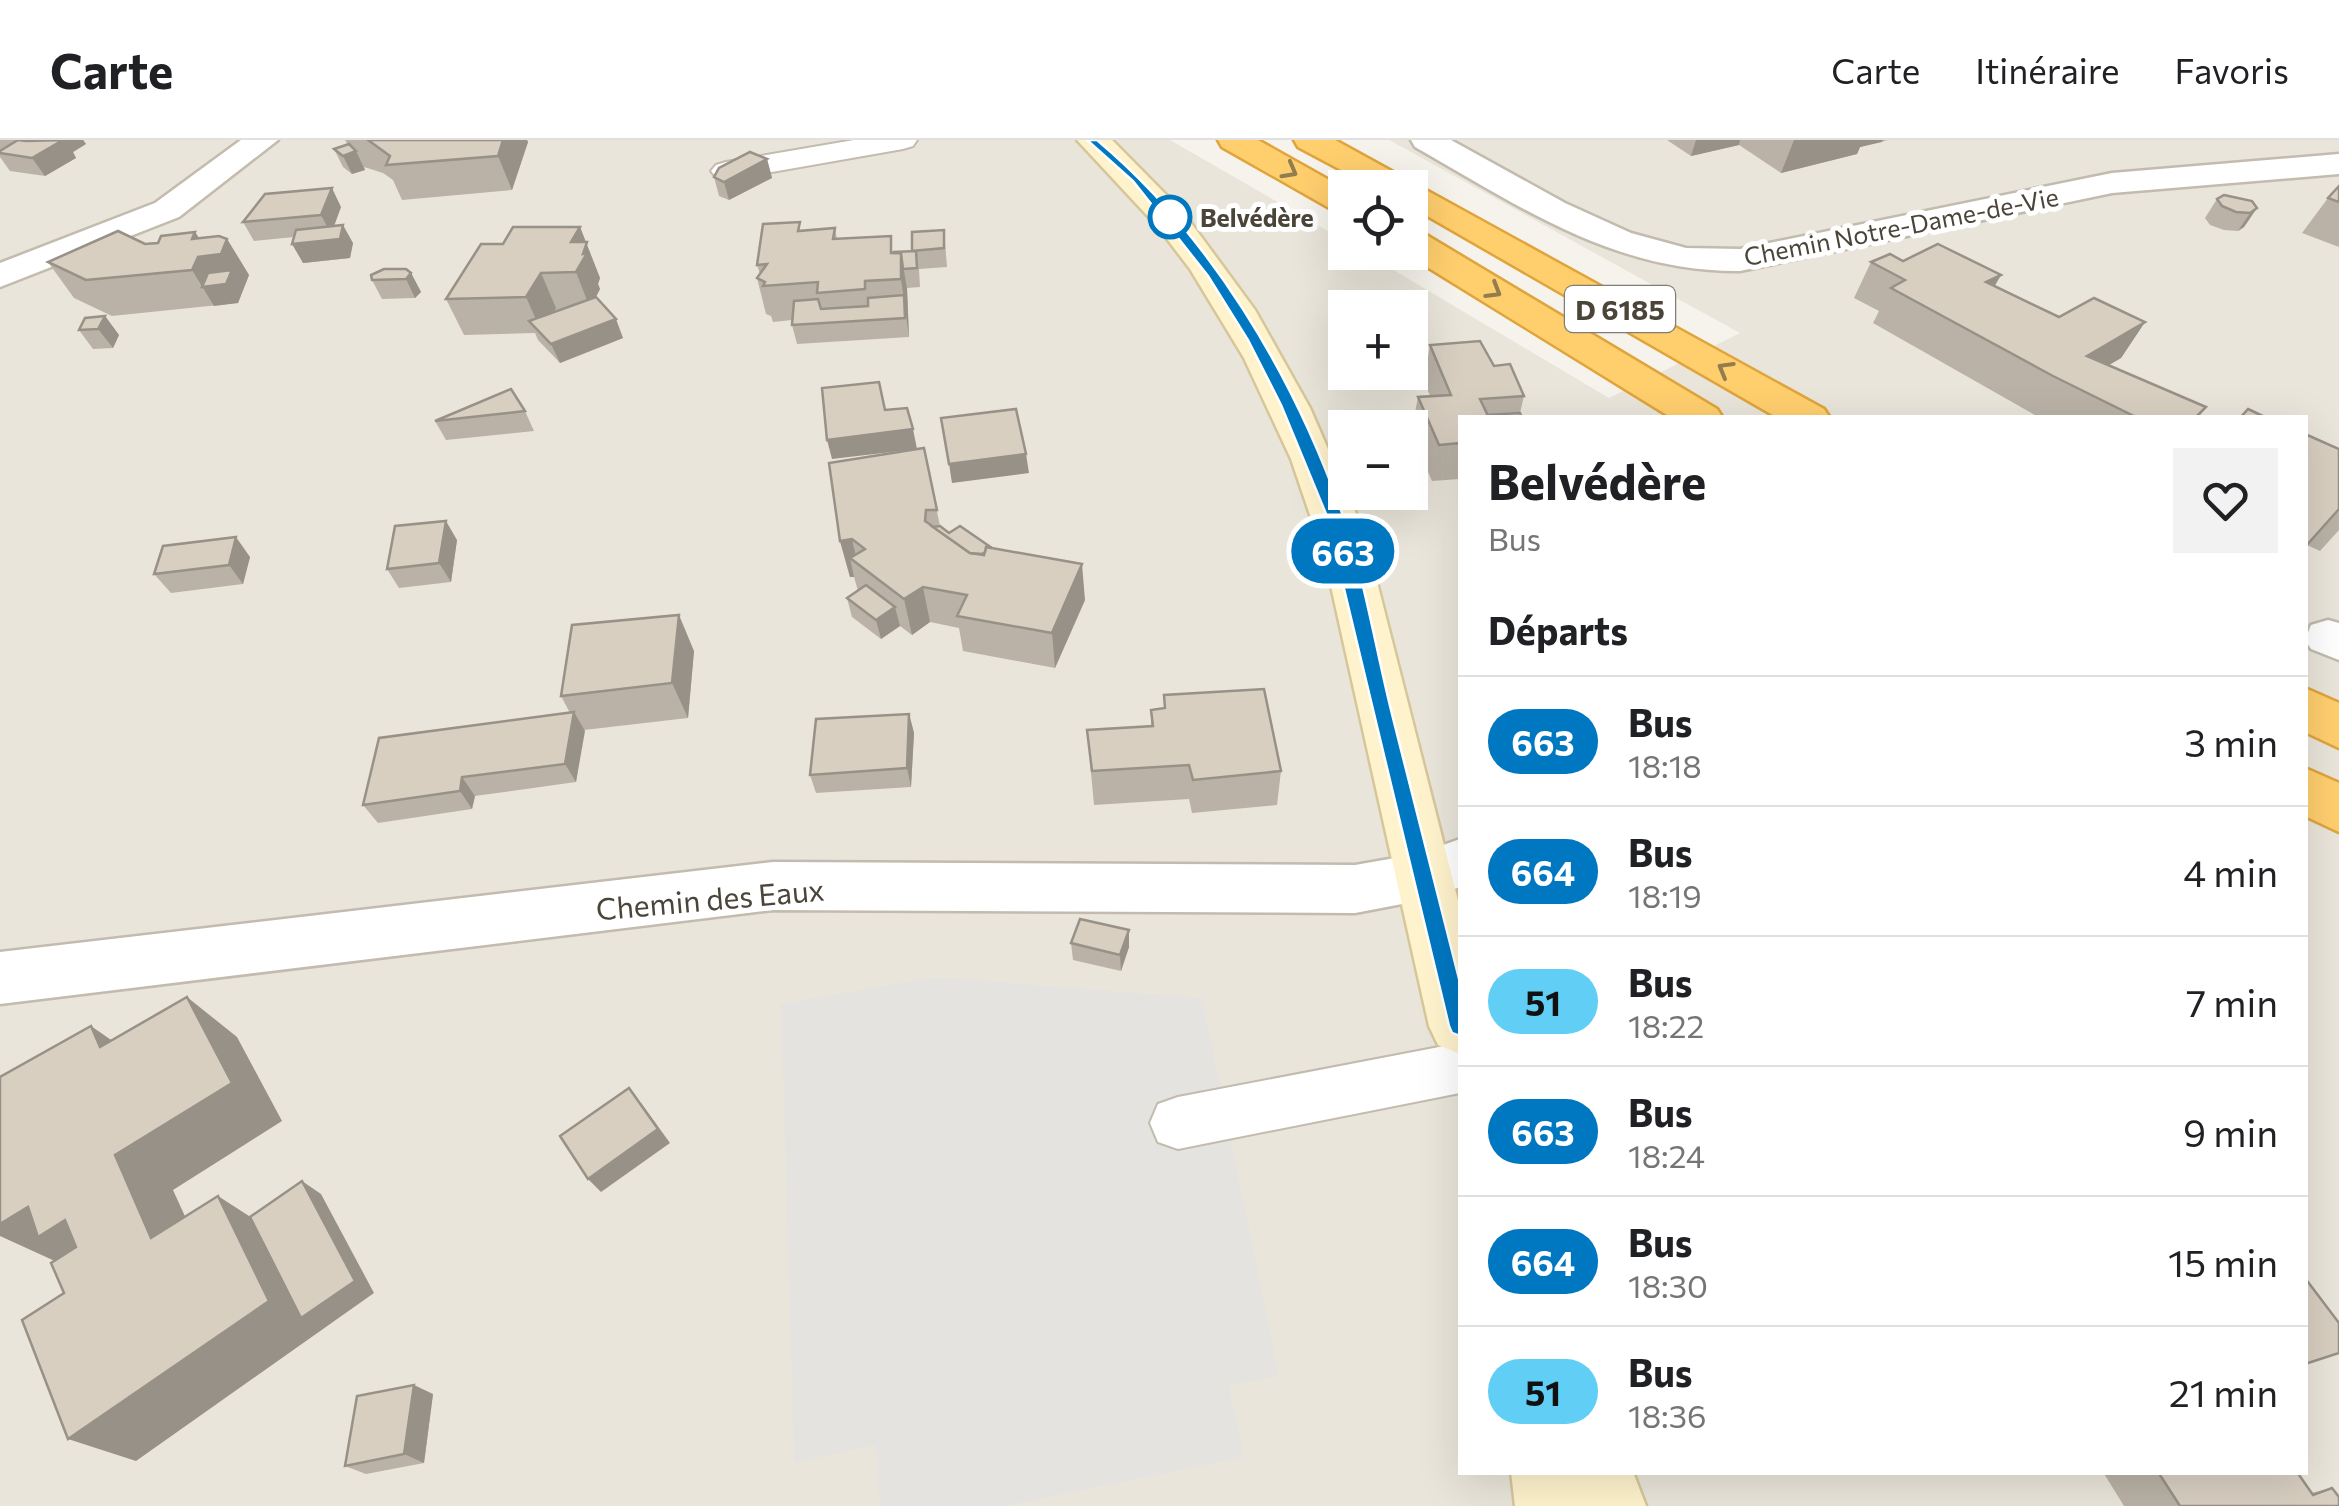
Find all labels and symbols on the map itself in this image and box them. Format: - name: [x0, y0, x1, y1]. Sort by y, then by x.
- one-way arrow: [1279, 158, 1297, 178]
- street label: Chemin Notre-Dame-de-Vie: [1741, 181, 2061, 271]
- marker: Belvédère: [1149, 196, 1191, 238]
- place label: Belvédère: [1200, 202, 1314, 232]
- one-way arrow: [1483, 279, 1501, 298]
- road number: D 6185: [1565, 286, 1675, 332]
- one-way arrow: [1718, 362, 1736, 381]
- line badge: 663: [1286, 518, 1400, 584]
- street label: Chemin des Eaux: [594, 870, 826, 926]

